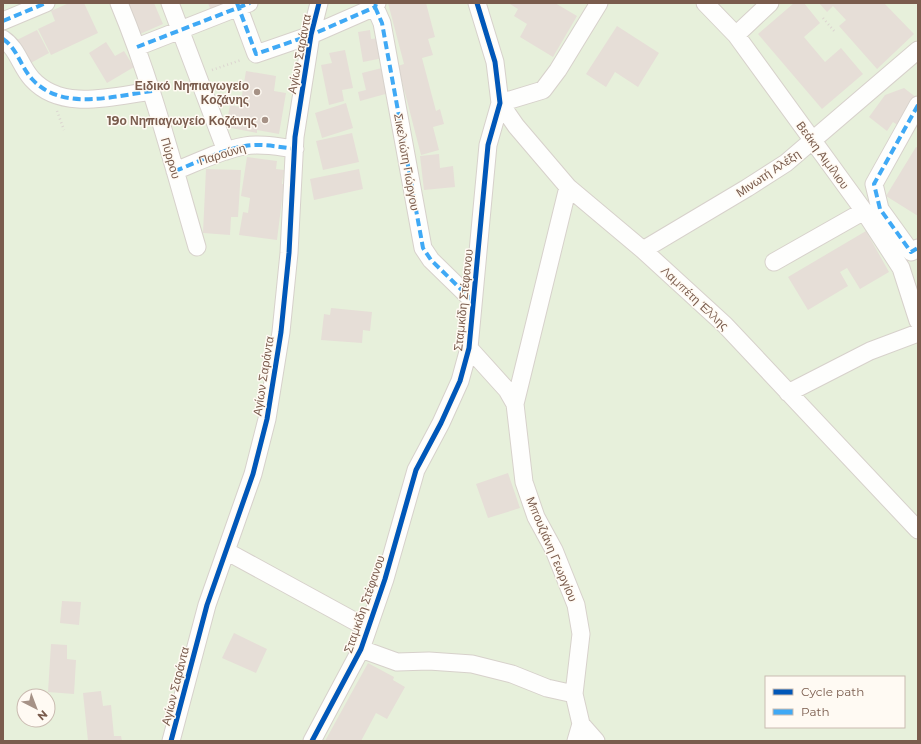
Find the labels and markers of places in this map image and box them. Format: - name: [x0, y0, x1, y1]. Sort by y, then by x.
- place label: Ειδικό Νηπιαγωγείο Κοζάνης: [135, 78, 249, 107]
- marker: Ειδικό Νηπιαγωγείο Κοζάνης: [252, 87, 262, 97]
- place label: 19ο Νηπιαγωγείο Κοζάνης: [107, 113, 257, 128]
- marker: 19ο Νηπιαγωγείο Κοζάνης: [260, 115, 270, 125]

